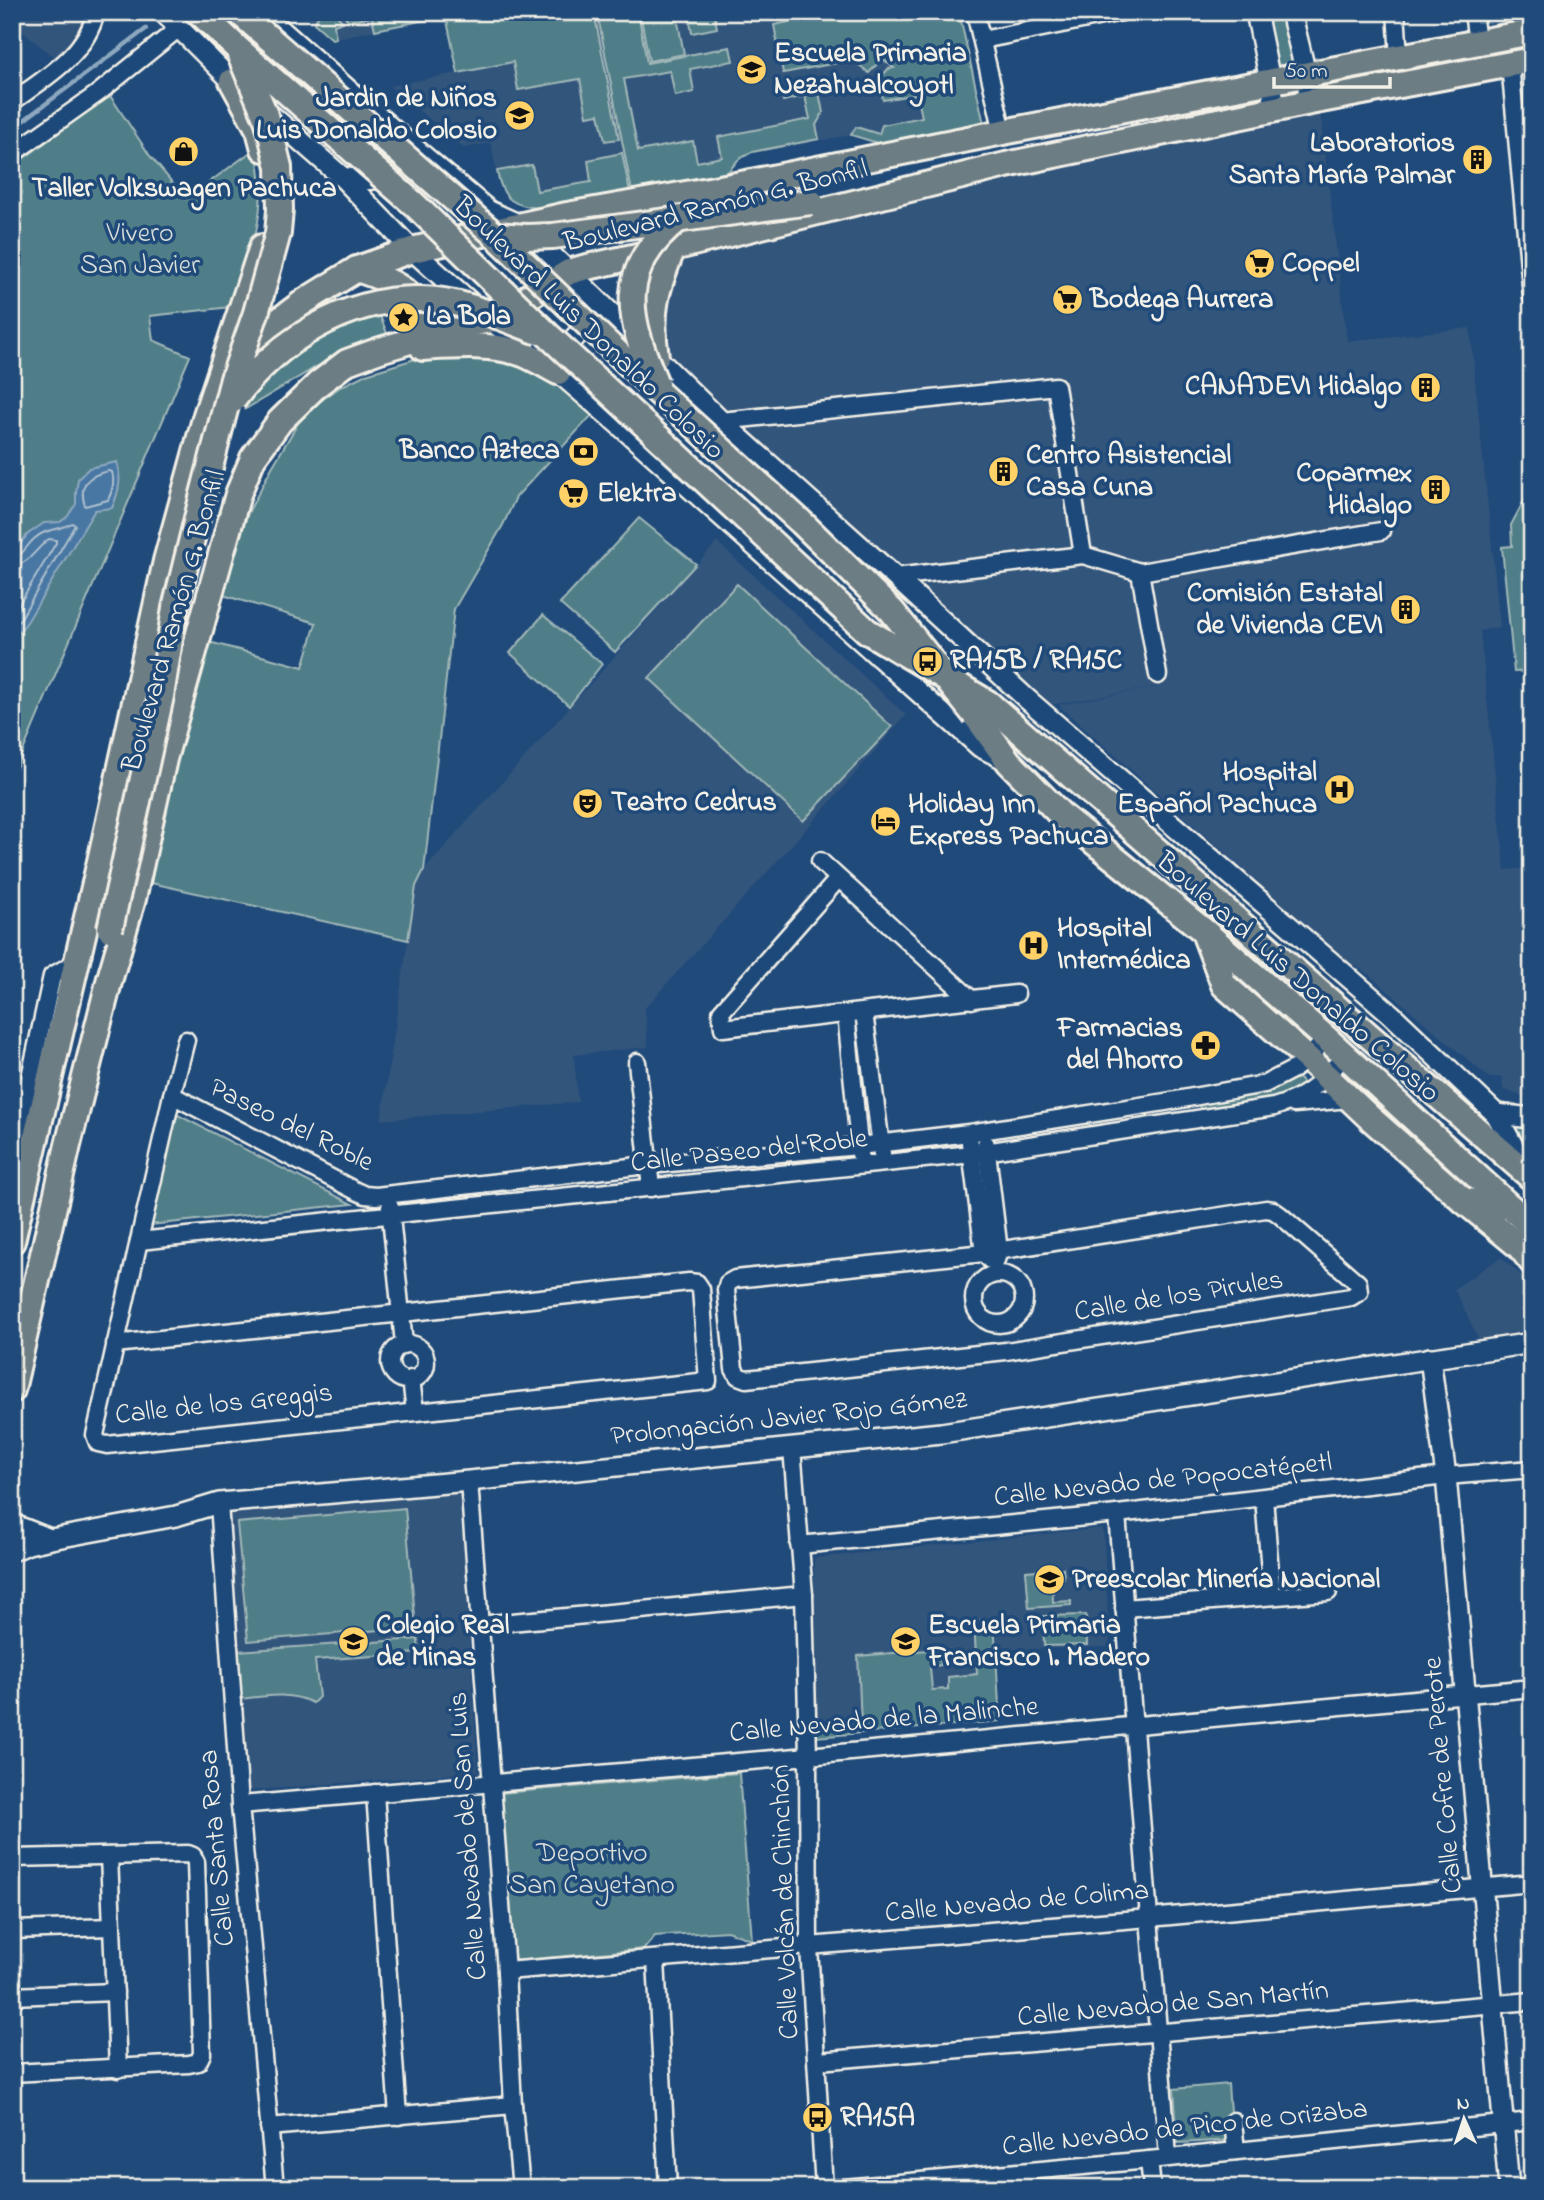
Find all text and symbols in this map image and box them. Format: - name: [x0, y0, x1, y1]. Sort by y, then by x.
- place label: Escuela Primaria Nezahualcoyotl: [774, 34, 967, 107]
- scale bar: [1274, 46, 1390, 90]
- school or university icon: Escuela Primaria Nezahualcoyotl: [734, 53, 768, 87]
- text: 50 m: [1285, 57, 1328, 87]
- place label: Jardin de Niños Luis Donaldo Colosio: [256, 79, 497, 152]
- school or university icon: Jardin de Niños Luis Donaldo Colosio: [503, 98, 537, 132]
- place label: Laboratorios Santa María Palmar: [1229, 124, 1456, 197]
- shop icon: Taller Volkswagen Pachuca: [167, 135, 201, 169]
- building icon: Laboratorios Santa María Palmar: [1461, 143, 1495, 177]
- street label: Boulevard Ramón G. Bonfil: [559, 149, 872, 265]
- place label: Taller Volkswagen Pachuca: [31, 169, 337, 211]
- street label: Boulevard Luis Donaldo Colosio: [442, 187, 733, 470]
- park label: Vivero San Javier: [80, 214, 200, 287]
- place label: Coppel: [1282, 244, 1360, 285]
- supermarket icon: Coppel: [1242, 247, 1276, 281]
- place label: Bodega Aurrera: [1088, 280, 1273, 322]
- supermarket icon: Bodega Aurrera: [1050, 283, 1084, 317]
- place label: La Bola: [426, 297, 511, 338]
- place icon: La Bola: [386, 300, 420, 334]
- place label: CANADEVI Hidalgo: [1185, 367, 1402, 409]
- building icon: CANADEVI Hidalgo: [1408, 370, 1442, 404]
- place label: Banco Azteca: [398, 431, 560, 472]
- bank icon: Banco Azteca: [566, 434, 600, 468]
- place label: Centro Asistencial Casa Cuna: [1026, 436, 1232, 509]
- place label: Coparmex Hidalgo: [1296, 454, 1412, 528]
- building icon: Centro Asistencial Casa Cuna: [986, 455, 1020, 489]
- street label: Boulevard Ramón G. Bonfil: [112, 465, 238, 777]
- building icon: Coparmex Hidalgo: [1418, 473, 1452, 507]
- place label: Elektra: [597, 474, 677, 515]
- supermarket icon: Elektra: [557, 477, 591, 511]
- place label: Comisión Estatal de Vivienda CEVI: [1187, 574, 1383, 647]
- building icon: Comisión Estatal de Vivienda CEVI: [1389, 593, 1423, 627]
- place label: RA15B / RA15C: [950, 641, 1122, 682]
- bus stop icon: RA15B / RA15C: [910, 644, 944, 678]
- place label: Hospital Español Pachuca: [1117, 753, 1317, 826]
- hospital icon: Hospital Español Pachuca: [1323, 772, 1357, 806]
- place label: Teatro Cedrus: [611, 783, 777, 824]
- place label: Holiday Inn Express Pachuca: [908, 785, 1108, 858]
- theatre icon: Teatro Cedrus: [571, 786, 605, 820]
- hotel icon: Holiday Inn Express Pachuca: [868, 804, 902, 838]
- street label: Boulevard Luis Donaldo Colosio: [1145, 842, 1448, 1113]
- place label: Hospital Intermédica: [1057, 909, 1191, 982]
- hospital icon: Hospital Intermédica: [1017, 928, 1051, 962]
- place label: Farmacias del Ahorro: [1055, 1009, 1183, 1082]
- pharmacy icon: Farmacias del Ahorro: [1189, 1028, 1223, 1062]
- street label: Paseo del Roble: [202, 1068, 381, 1184]
- street label: Calle Paseo del Roble: [629, 1119, 870, 1185]
- street label: Calle de los Pirules: [1072, 1260, 1286, 1334]
- street label: Calle de los Greggis: [113, 1373, 335, 1437]
- street label: Prolongación Javier Rojo Gómez: [609, 1380, 970, 1458]
- street label: Calle Nevado de Popocatépetl: [992, 1443, 1334, 1519]
- place label: Preescolar Minería Nacional: [1072, 1560, 1380, 1601]
- school or university icon: Preescolar Minería Nacional: [1032, 1563, 1066, 1597]
- place label: Colegio Real de Minas: [376, 1606, 510, 1679]
- place label: Escuela Primaria Francisco I. Madero: [926, 1606, 1150, 1679]
- school or university icon: Colegio Real de Minas: [336, 1625, 370, 1659]
- school or university icon: Escuela Primaria Francisco I. Madero: [888, 1625, 922, 1659]
- street label: Calle Cofre de Perote: [1413, 1655, 1475, 1895]
- street label: Calle Nevado de la Malinche: [728, 1687, 1041, 1755]
- street label: Calle Nevado de San Luis: [438, 1690, 500, 1982]
- street label: Calle Santa Rosa: [189, 1748, 247, 1948]
- street label: Calle Volcán de Chinchón: [761, 1764, 811, 2040]
- park label: Deportivo San Cayetano: [509, 1834, 675, 1907]
- street label: Calle Nevado de Colima: [883, 1871, 1151, 1935]
- street label: Calle Nevado de San Martín: [1016, 1971, 1330, 2039]
- north arrow: [1428, 2084, 1498, 2154]
- street label: Calle Nevado de Pico de Orizaba: [1000, 2089, 1370, 2169]
- text: N: [1456, 2091, 1471, 2118]
- place label: RA15A: [840, 2098, 915, 2139]
- bus stop icon: RA15A: [800, 2101, 834, 2135]

